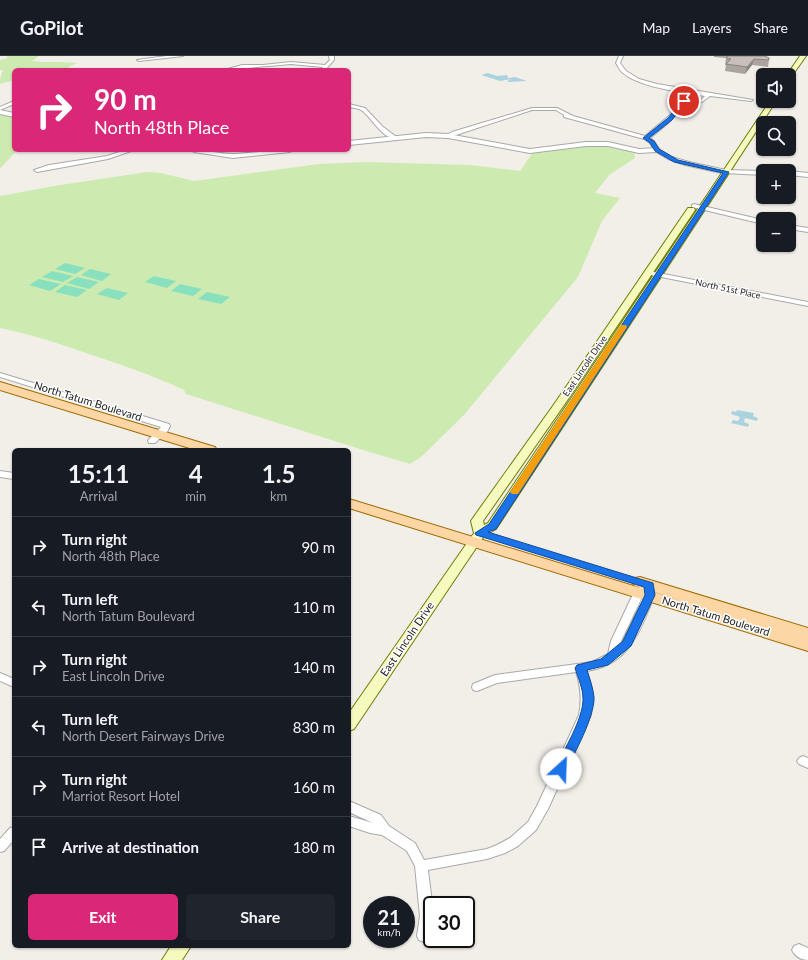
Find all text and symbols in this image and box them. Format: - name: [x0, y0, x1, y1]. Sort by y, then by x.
- text: GoPilot: [20, 16, 83, 39]
- text: Map: [642, 19, 670, 36]
- text: Layers: [692, 19, 732, 36]
- text: Share: [754, 19, 788, 36]
- map controls: [756, 68, 796, 252]
- button: sound: [756, 68, 796, 108]
- text: 90 m: [94, 82, 157, 116]
- icon: right: [28, 84, 80, 136]
- pin: [667, 84, 701, 118]
- icon: arrive: [673, 90, 695, 112]
- text: North 48th Place: [94, 116, 229, 138]
- button: search: [756, 116, 796, 156]
- button: +: [756, 164, 796, 204]
- button: −: [756, 212, 796, 252]
- street label: North 51st Place: [694, 276, 762, 301]
- street label: East Lincoln Drive: [560, 333, 609, 398]
- street label: North Tatum Boulevard: [33, 378, 144, 423]
- text: 15:11: [68, 459, 130, 488]
- text: 4: [189, 459, 203, 488]
- text: 1.5: [262, 459, 295, 488]
- text: Arrival: [80, 488, 117, 504]
- text: min: [185, 488, 206, 504]
- text: km: [270, 488, 287, 504]
- text: Turn right: [62, 530, 127, 548]
- icon: right: [28, 536, 50, 558]
- text: 90 m: [301, 538, 335, 556]
- text: North 48th Place: [62, 548, 160, 564]
- text: Turn left: [62, 590, 118, 608]
- street label: North Tatum Boulevard: [661, 593, 772, 638]
- icon: left: [28, 596, 50, 618]
- text: 110 m: [293, 598, 335, 616]
- street label: East Lincoln Drive: [377, 599, 436, 678]
- text: North Tatum Boulevard: [62, 608, 195, 624]
- text: Turn right: [62, 650, 127, 668]
- icon: right: [28, 656, 50, 678]
- text: 140 m: [293, 658, 335, 676]
- text: East Lincoln Drive: [62, 668, 165, 684]
- text: Turn left: [62, 710, 118, 728]
- icon: left: [28, 716, 50, 738]
- text: 830 m: [293, 718, 335, 736]
- text: North Desert Fairways Drive: [62, 728, 225, 744]
- position arrow: [540, 748, 582, 790]
- text: Turn right: [62, 770, 127, 788]
- icon: right: [28, 776, 50, 798]
- text: 160 m: [293, 778, 335, 796]
- text: Marriot Resort Hotel: [62, 788, 180, 804]
- icon: arrive: [28, 836, 50, 858]
- text: Arrive at destination: [62, 838, 199, 856]
- text: 180 m: [293, 838, 335, 856]
- button: Exit: [28, 894, 178, 940]
- button: Share: [186, 894, 335, 940]
- speed limit sign: 30: [423, 896, 475, 948]
- text: 21: [377, 905, 401, 929]
- text: km/h: [377, 926, 401, 938]

